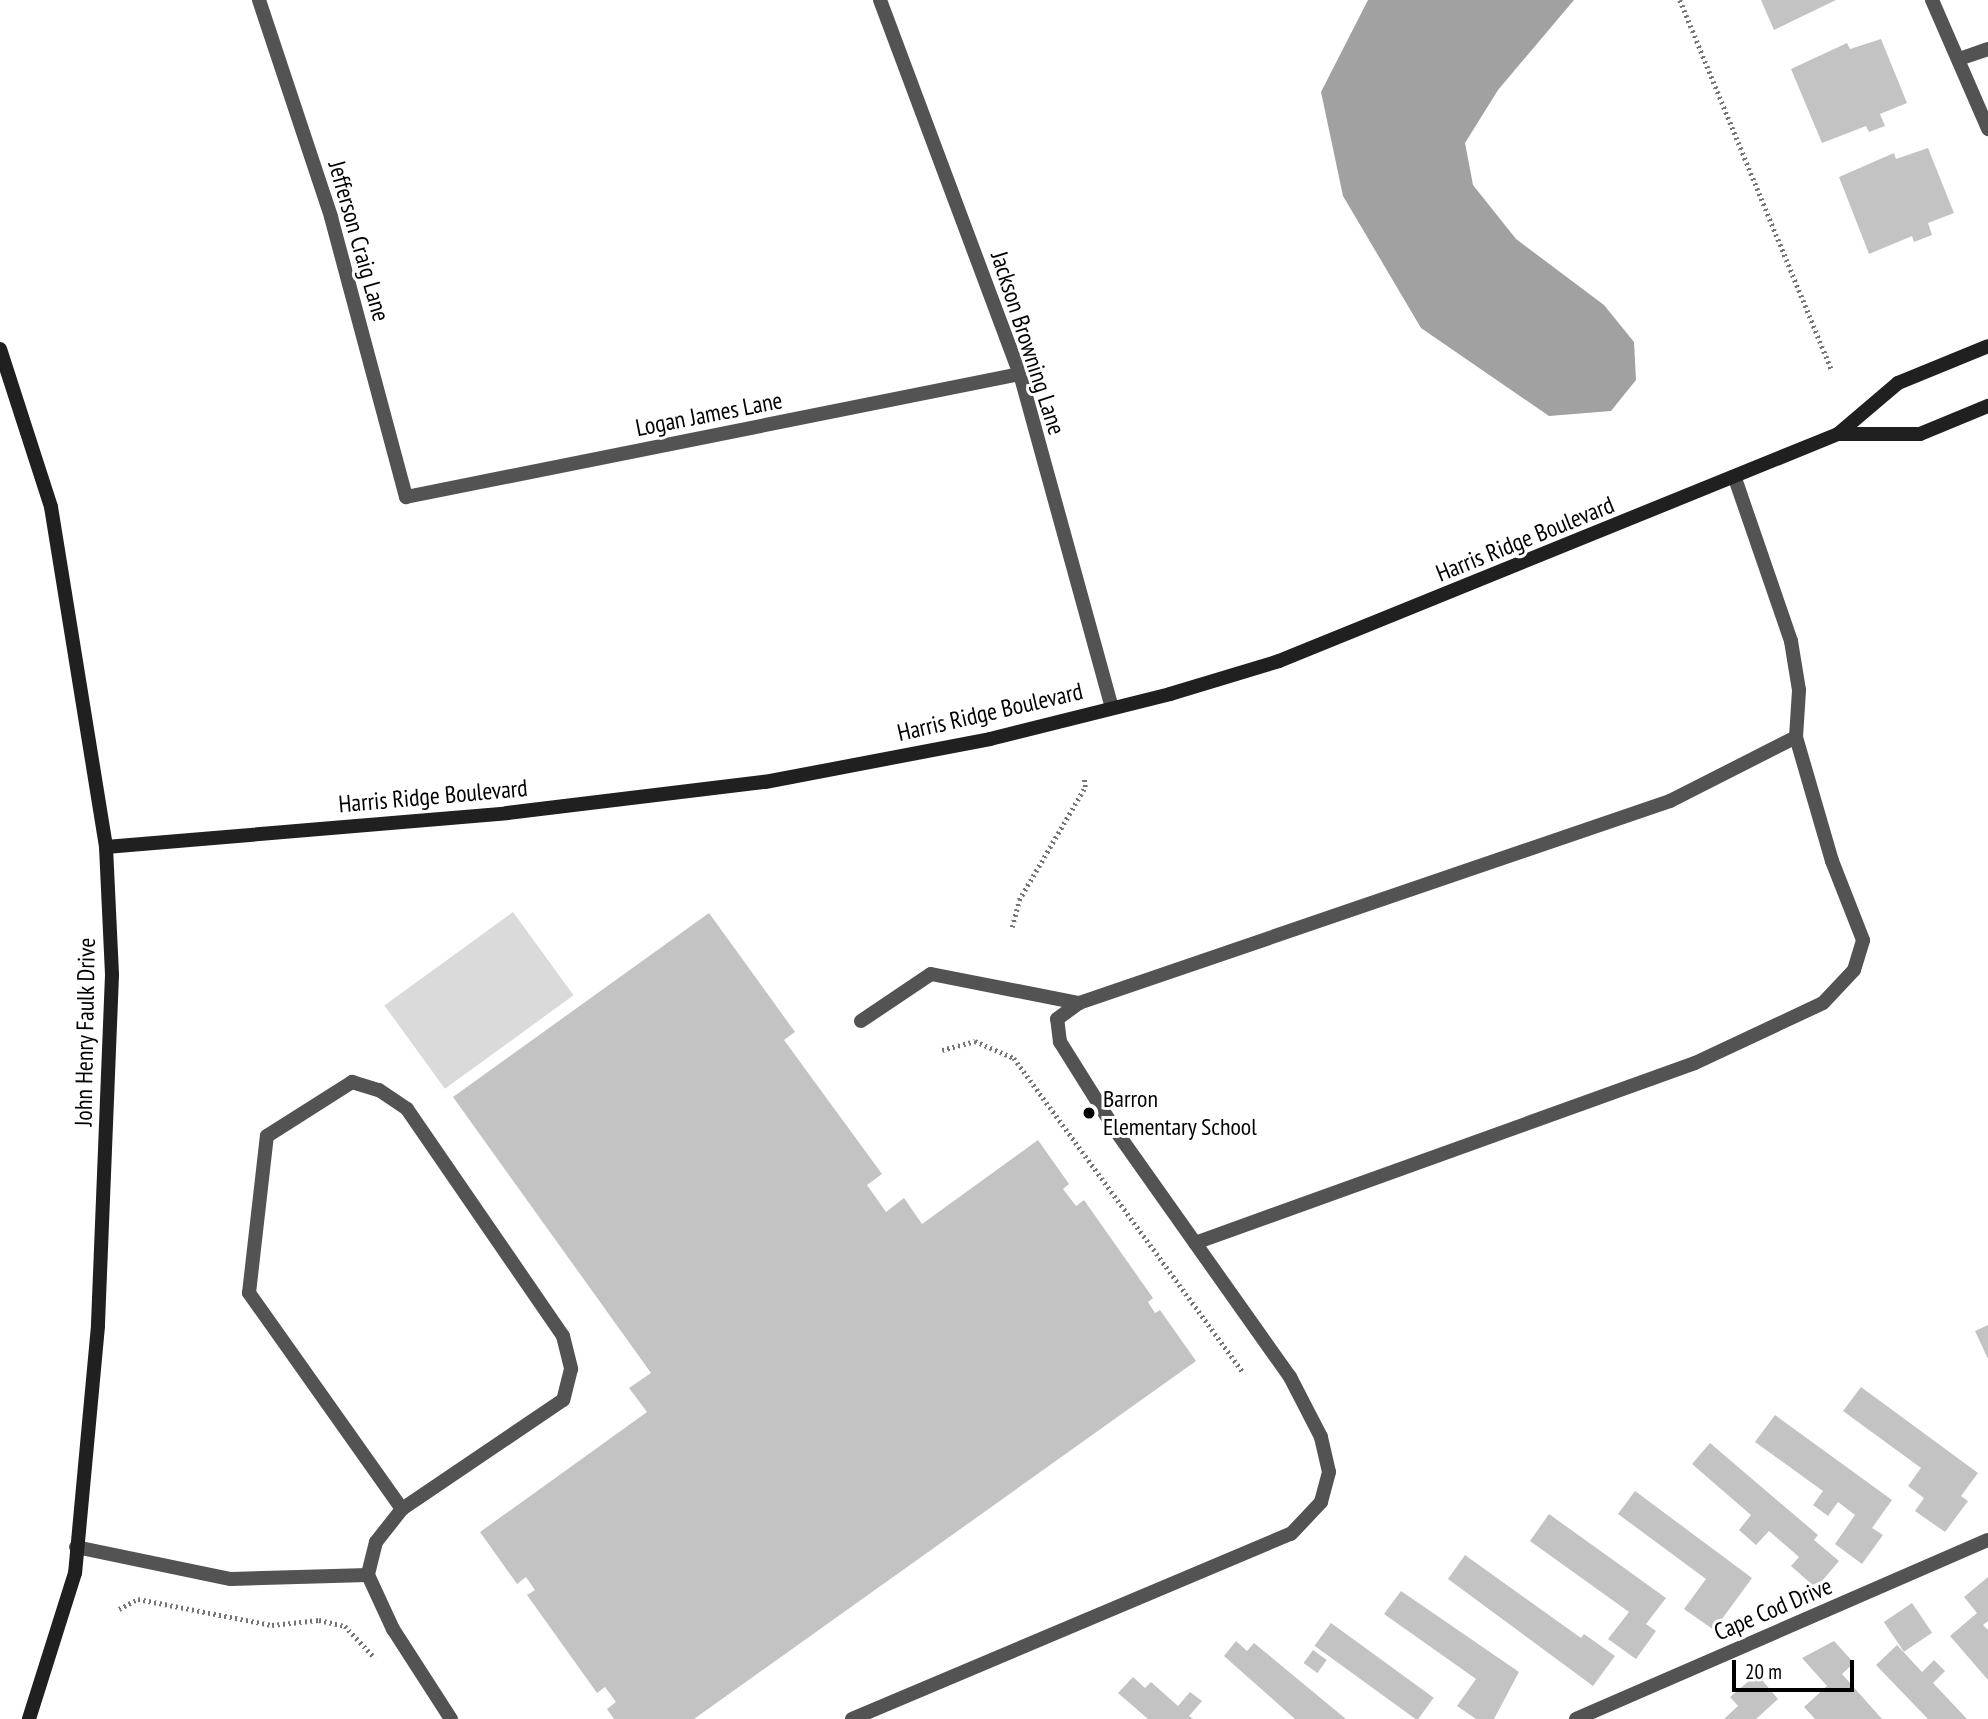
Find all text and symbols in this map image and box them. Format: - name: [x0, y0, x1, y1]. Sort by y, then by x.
- street label: Jefferson Craig Lane: [322, 157, 396, 325]
- street label: Jackson Browning Lane: [985, 248, 1071, 438]
- street label: Logan James Lane: [633, 386, 785, 442]
- street label: Harris Ridge Boulevard: [1432, 490, 1618, 588]
- street label: Harris Ridge Boulevard: [894, 677, 1086, 747]
- street label: Harris Ridge Boulevard: [337, 773, 529, 819]
- street label: John Henry Faulk Drive: [69, 937, 101, 1127]
- place label: Barron Elementary School: [1103, 1085, 1257, 1141]
- marker: Barron Elementary School: [1081, 1105, 1097, 1121]
- street label: Cape Cod Drive: [1710, 1571, 1836, 1647]
- scale bar: [1736, 1646, 1858, 1690]
- text: 20 m: [1745, 1658, 1782, 1685]

